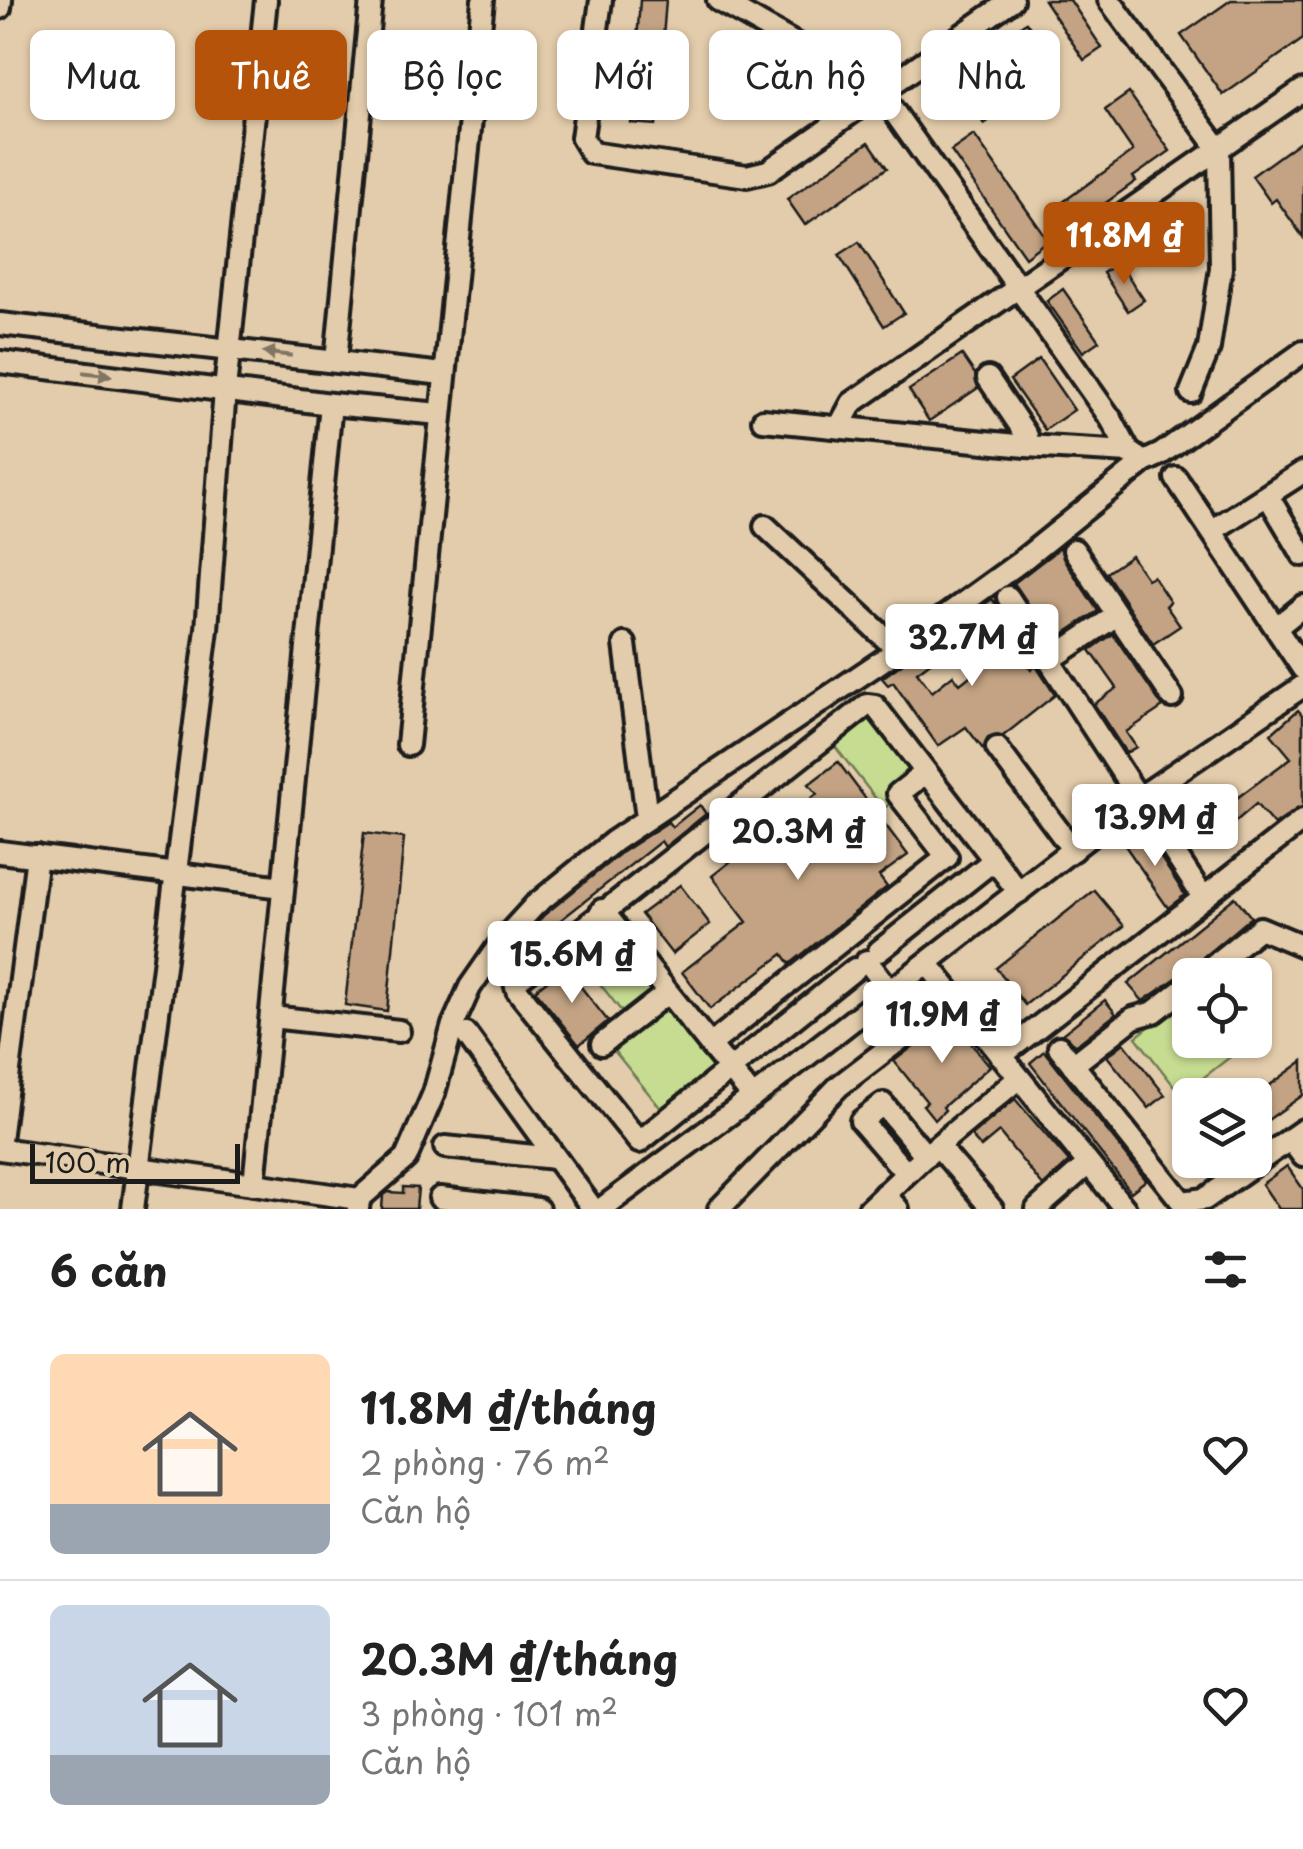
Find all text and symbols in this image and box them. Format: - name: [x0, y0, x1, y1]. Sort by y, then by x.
- chip: Mua: [30, 30, 175, 120]
- chip: Thuê: [195, 30, 347, 120]
- chip: Bộ lọc: [367, 30, 537, 120]
- chip: Mới: [557, 30, 689, 120]
- chip: Căn hộ: [709, 30, 901, 120]
- chip: Nhà: [921, 30, 1060, 120]
- pin: 11.8M ₫: [1032, 202, 1216, 287]
- text: 11.8M ₫: [1065, 210, 1183, 258]
- one-way arrow: [261, 346, 292, 362]
- one-way arrow: [81, 366, 113, 382]
- pin: 32.7M ₫: [880, 604, 1064, 689]
- text: 32.7M ₫: [907, 612, 1037, 660]
- pin: 13.9M ₫: [1063, 784, 1247, 869]
- text: 13.9M ₫: [1094, 792, 1216, 840]
- pin: 20.3M ₫: [706, 798, 890, 883]
- text: 20.3M ₫: [731, 806, 865, 854]
- pin: 15.6M ₫: [480, 921, 664, 1006]
- text: 15.6M ₫: [510, 929, 634, 977]
- map controls: [1172, 958, 1272, 1178]
- button: locate: [1172, 958, 1272, 1058]
- pin: 11.9M ₫: [850, 981, 1034, 1066]
- text: 11.9M ₫: [885, 989, 999, 1037]
- button: layers: [1172, 1078, 1272, 1178]
- scale bar: [30, 1139, 240, 1184]
- text: 100 m: [45, 1140, 131, 1183]
- text: 6 căn: [50, 1238, 168, 1301]
- icon: filters: [1198, 1242, 1253, 1297]
- text: 11.8M ₫/tháng: [360, 1375, 657, 1438]
- icon: home: [130, 1394, 250, 1514]
- icon: heart: [1198, 1427, 1253, 1482]
- text: 2 phòng · 76 m²: [360, 1438, 610, 1486]
- text: Căn hộ: [360, 1486, 471, 1534]
- text: 20.3M ₫/tháng: [360, 1626, 678, 1689]
- icon: home: [130, 1645, 250, 1765]
- icon: heart: [1198, 1678, 1253, 1733]
- text: 3 phòng · 101 m²: [360, 1689, 618, 1737]
- text: Căn hộ: [360, 1737, 471, 1785]

